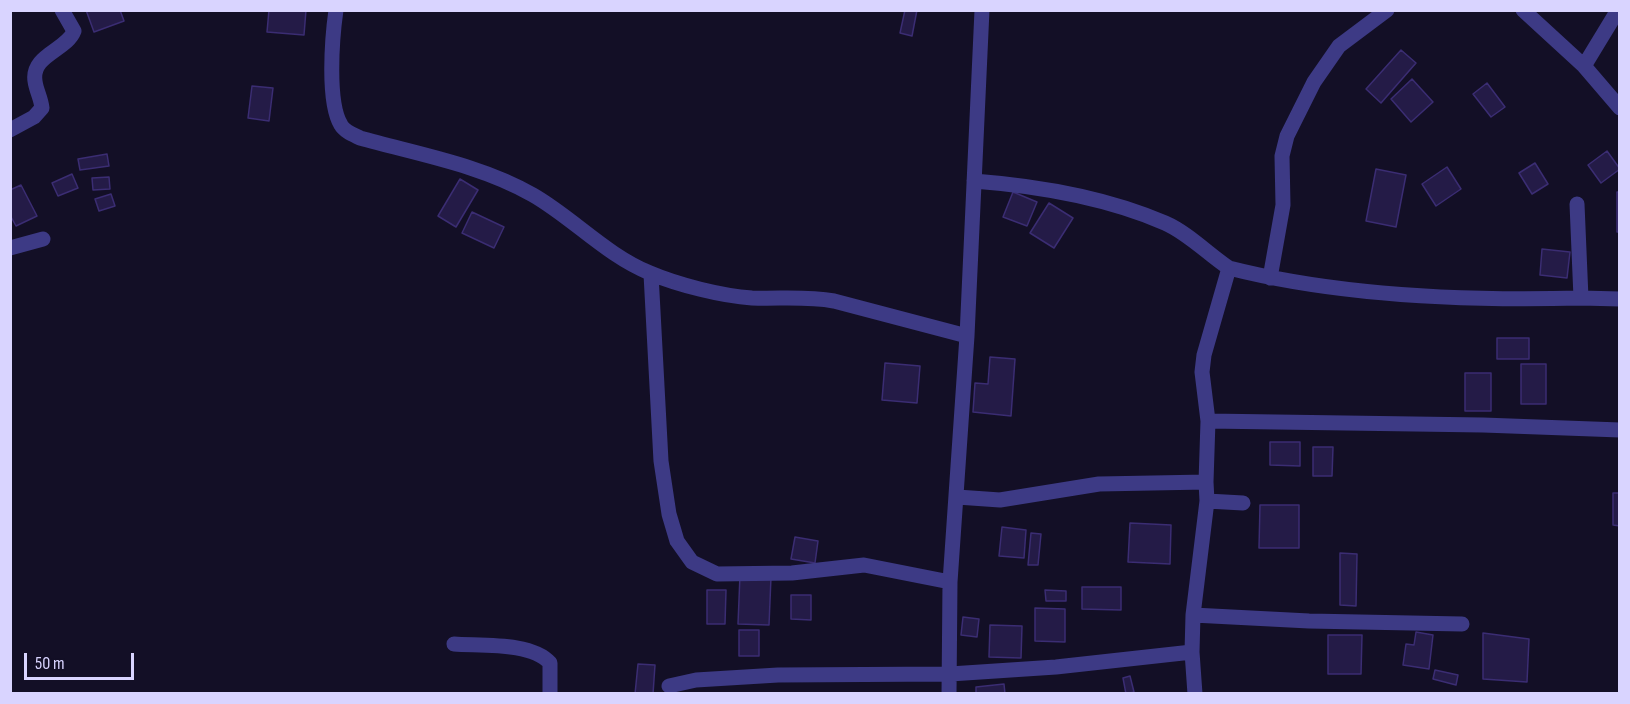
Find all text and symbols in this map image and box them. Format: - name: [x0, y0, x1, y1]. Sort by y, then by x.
- scale bar: [27, 641, 136, 679]
- text: 50 m: [35, 653, 65, 674]

